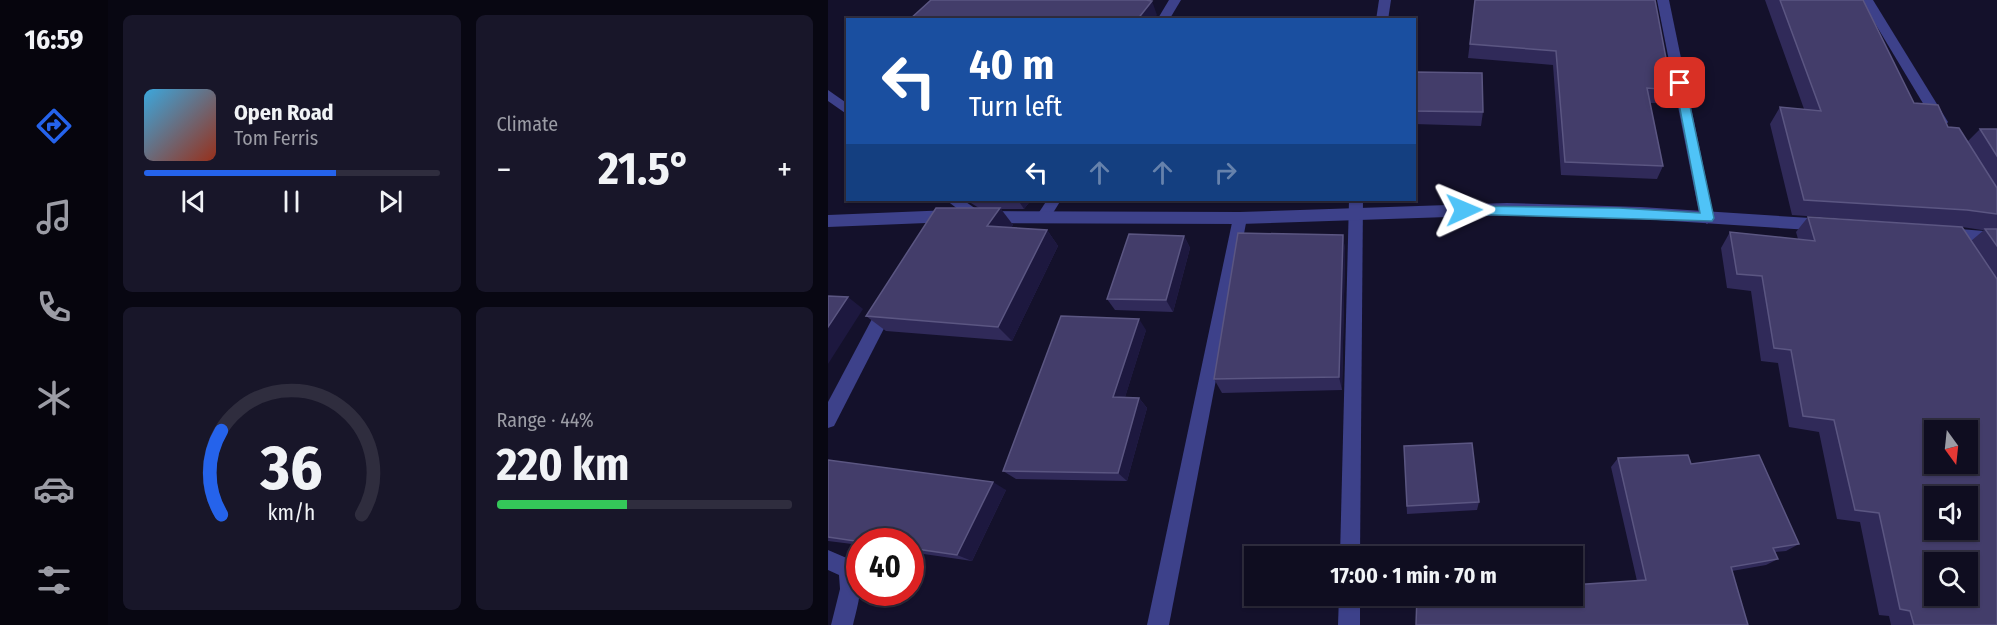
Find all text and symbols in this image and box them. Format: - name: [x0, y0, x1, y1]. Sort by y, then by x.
- text: 16:59: [25, 24, 83, 56]
- text: 40 m: [969, 40, 1054, 90]
- icon: left: [870, 42, 948, 120]
- pin: [1654, 57, 1705, 108]
- icon: arrive: [1663, 66, 1696, 99]
- text: Turn left: [969, 91, 1062, 123]
- text: Open Road: [234, 99, 334, 126]
- icon: directions: [33, 105, 75, 147]
- text: Climate: [497, 112, 558, 136]
- text: Tom Ferris: [234, 126, 318, 150]
- text: 21.5°: [598, 142, 690, 196]
- text: −: [497, 150, 511, 190]
- text: +: [777, 150, 792, 190]
- icon: left: [1020, 156, 1053, 189]
- icon: ahead: [1083, 156, 1116, 189]
- icon: ahead: [1146, 156, 1179, 189]
- icon: right: [1209, 156, 1242, 189]
- position arrow: [1432, 178, 1496, 242]
- icon: previous: [177, 185, 210, 218]
- icon: pause: [275, 185, 308, 218]
- icon: next: [374, 185, 407, 218]
- icon: music: [33, 196, 75, 238]
- icon: phone: [33, 286, 75, 328]
- icon: climate: [33, 377, 75, 419]
- text: Range · 44%: [497, 408, 594, 432]
- north arrow: [1924, 420, 1978, 474]
- map controls: [1924, 420, 1978, 606]
- text: 36: [260, 431, 323, 506]
- text: 220 km: [497, 438, 629, 492]
- icon: car: [33, 468, 75, 510]
- button: sound: [1924, 486, 1978, 540]
- text: km/h: [268, 501, 316, 527]
- speed limit sign: 40: [846, 528, 924, 606]
- button: search: [1924, 552, 1978, 606]
- icon: filters: [33, 559, 75, 601]
- text: 17:00 · 1 min · 70 m: [1330, 562, 1497, 589]

